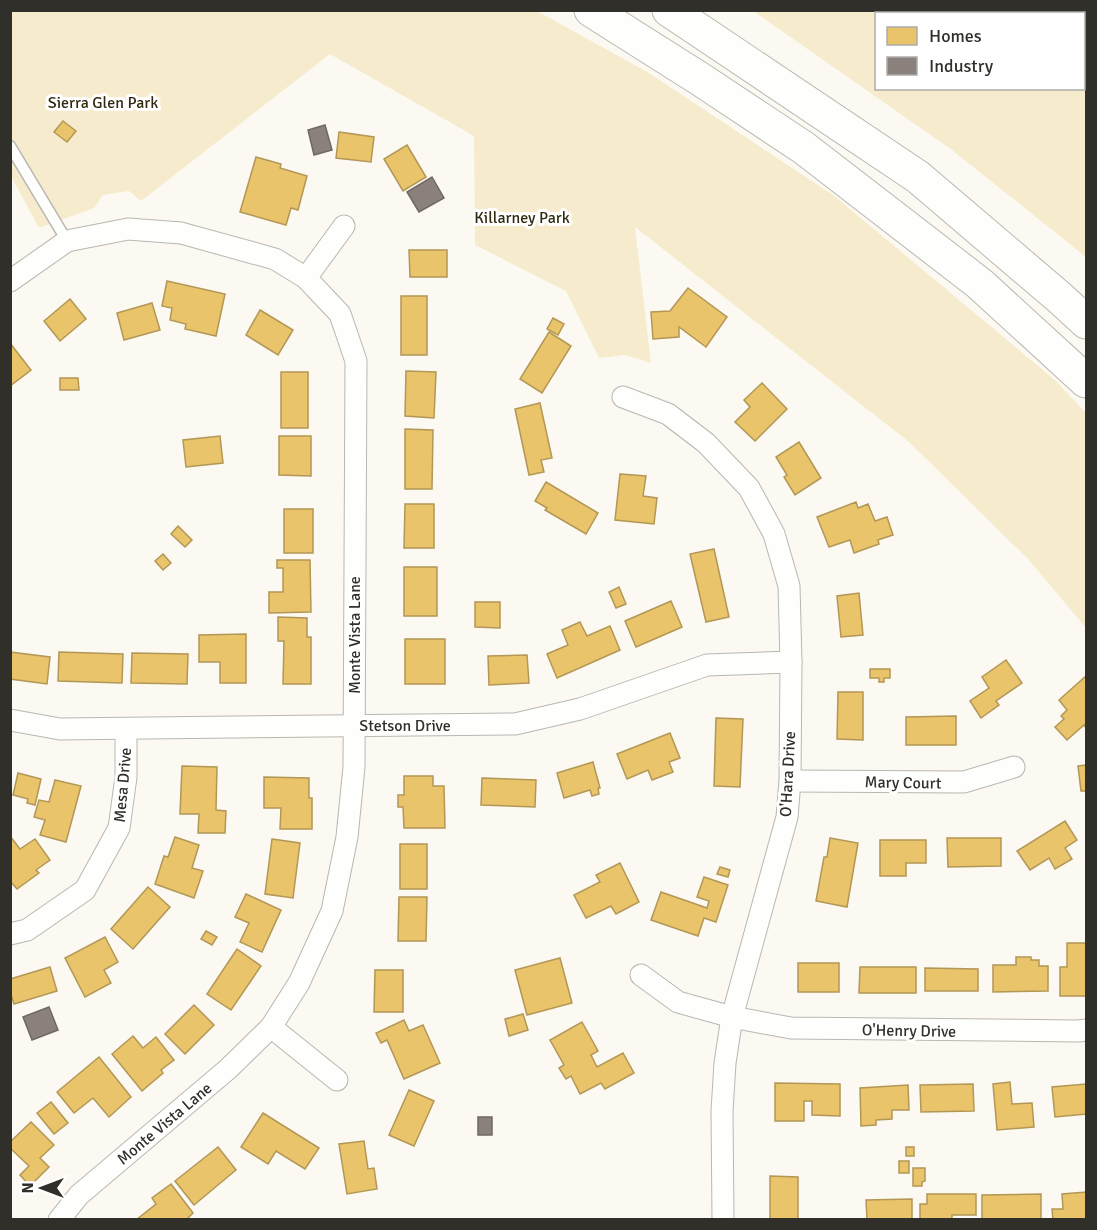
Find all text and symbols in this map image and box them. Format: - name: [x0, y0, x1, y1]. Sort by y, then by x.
- legend: [875, 12, 1085, 90]
- text: Homes: [929, 25, 982, 47]
- text: Industry: [929, 55, 994, 77]
- park label: Sierra Glen Park: [48, 93, 158, 113]
- park label: Killarney Park: [474, 208, 570, 228]
- street label: Monte Vista Lane: [345, 576, 365, 694]
- street label: Stetson Drive: [359, 716, 451, 736]
- street label: O'Hara Drive: [776, 731, 800, 817]
- street label: Mesa Drive: [110, 747, 136, 823]
- street label: Mary Court: [864, 772, 942, 794]
- street label: O'Henry Drive: [862, 1020, 956, 1042]
- street label: Monte Vista Lane: [113, 1078, 216, 1169]
- north arrow: [12, 1158, 72, 1218]
- text: N: [18, 1182, 38, 1194]

